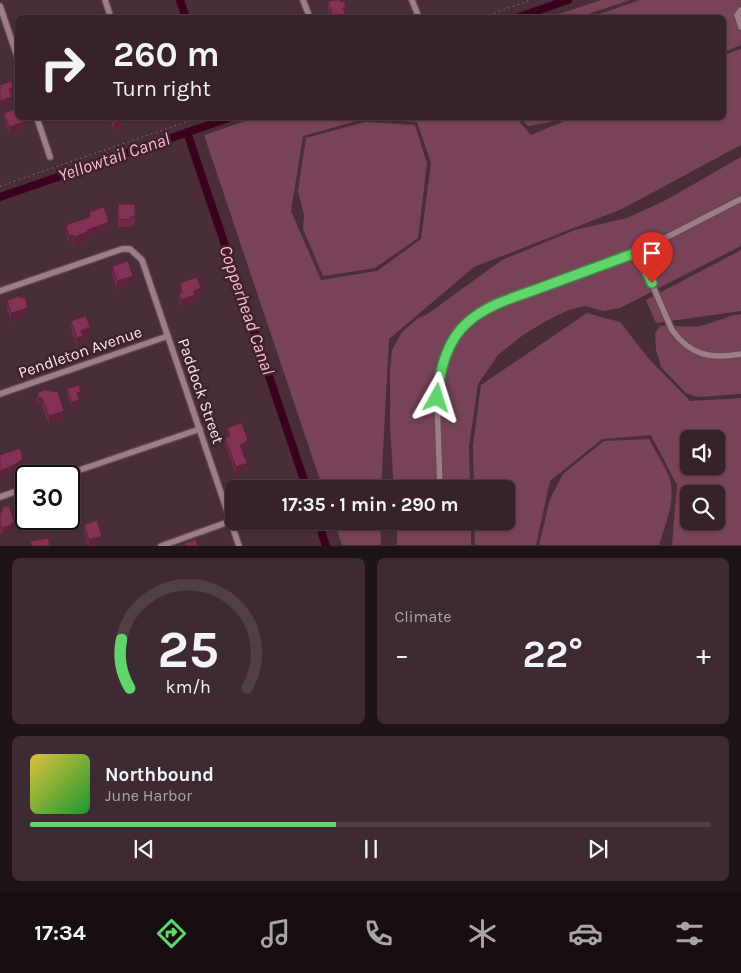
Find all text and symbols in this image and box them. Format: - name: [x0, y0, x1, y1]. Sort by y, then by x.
- text: 260 m: [113, 34, 220, 75]
- icon: right: [30, 35, 95, 100]
- text: Turn right: [113, 76, 211, 102]
- water label: Yellowtail Canal: [55, 127, 173, 186]
- pin: [631, 232, 673, 283]
- icon: arrive: [638, 239, 666, 267]
- water label: Copperhead Canal: [215, 242, 280, 378]
- street label: Pendleton Avenue: [16, 322, 144, 382]
- street label: Paddock Street: [174, 336, 228, 446]
- position arrow: [410, 371, 462, 423]
- map controls: [680, 430, 725, 530]
- button: sound: [680, 430, 725, 475]
- speed limit sign: 30: [15, 465, 80, 530]
- button: search: [680, 485, 725, 530]
- text: 17:35 · 1 min · 290 m: [281, 494, 459, 516]
- text: Climate: [395, 607, 452, 626]
- text: 25: [157, 619, 219, 680]
- text: 22°: [522, 632, 583, 677]
- text: −: [395, 638, 409, 671]
- text: +: [696, 638, 711, 671]
- text: km/h: [166, 677, 211, 698]
- text: Northbound: [105, 764, 214, 786]
- text: June Harbor: [105, 786, 192, 805]
- icon: previous: [130, 835, 158, 863]
- icon: pause: [357, 835, 385, 863]
- icon: next: [584, 835, 612, 863]
- icon: directions: [154, 916, 189, 951]
- icon: music: [258, 916, 293, 951]
- icon: phone: [361, 916, 396, 951]
- icon: climate: [465, 916, 500, 951]
- icon: car: [568, 916, 603, 951]
- icon: filters: [672, 916, 707, 951]
- text: 17:34: [34, 920, 86, 946]

